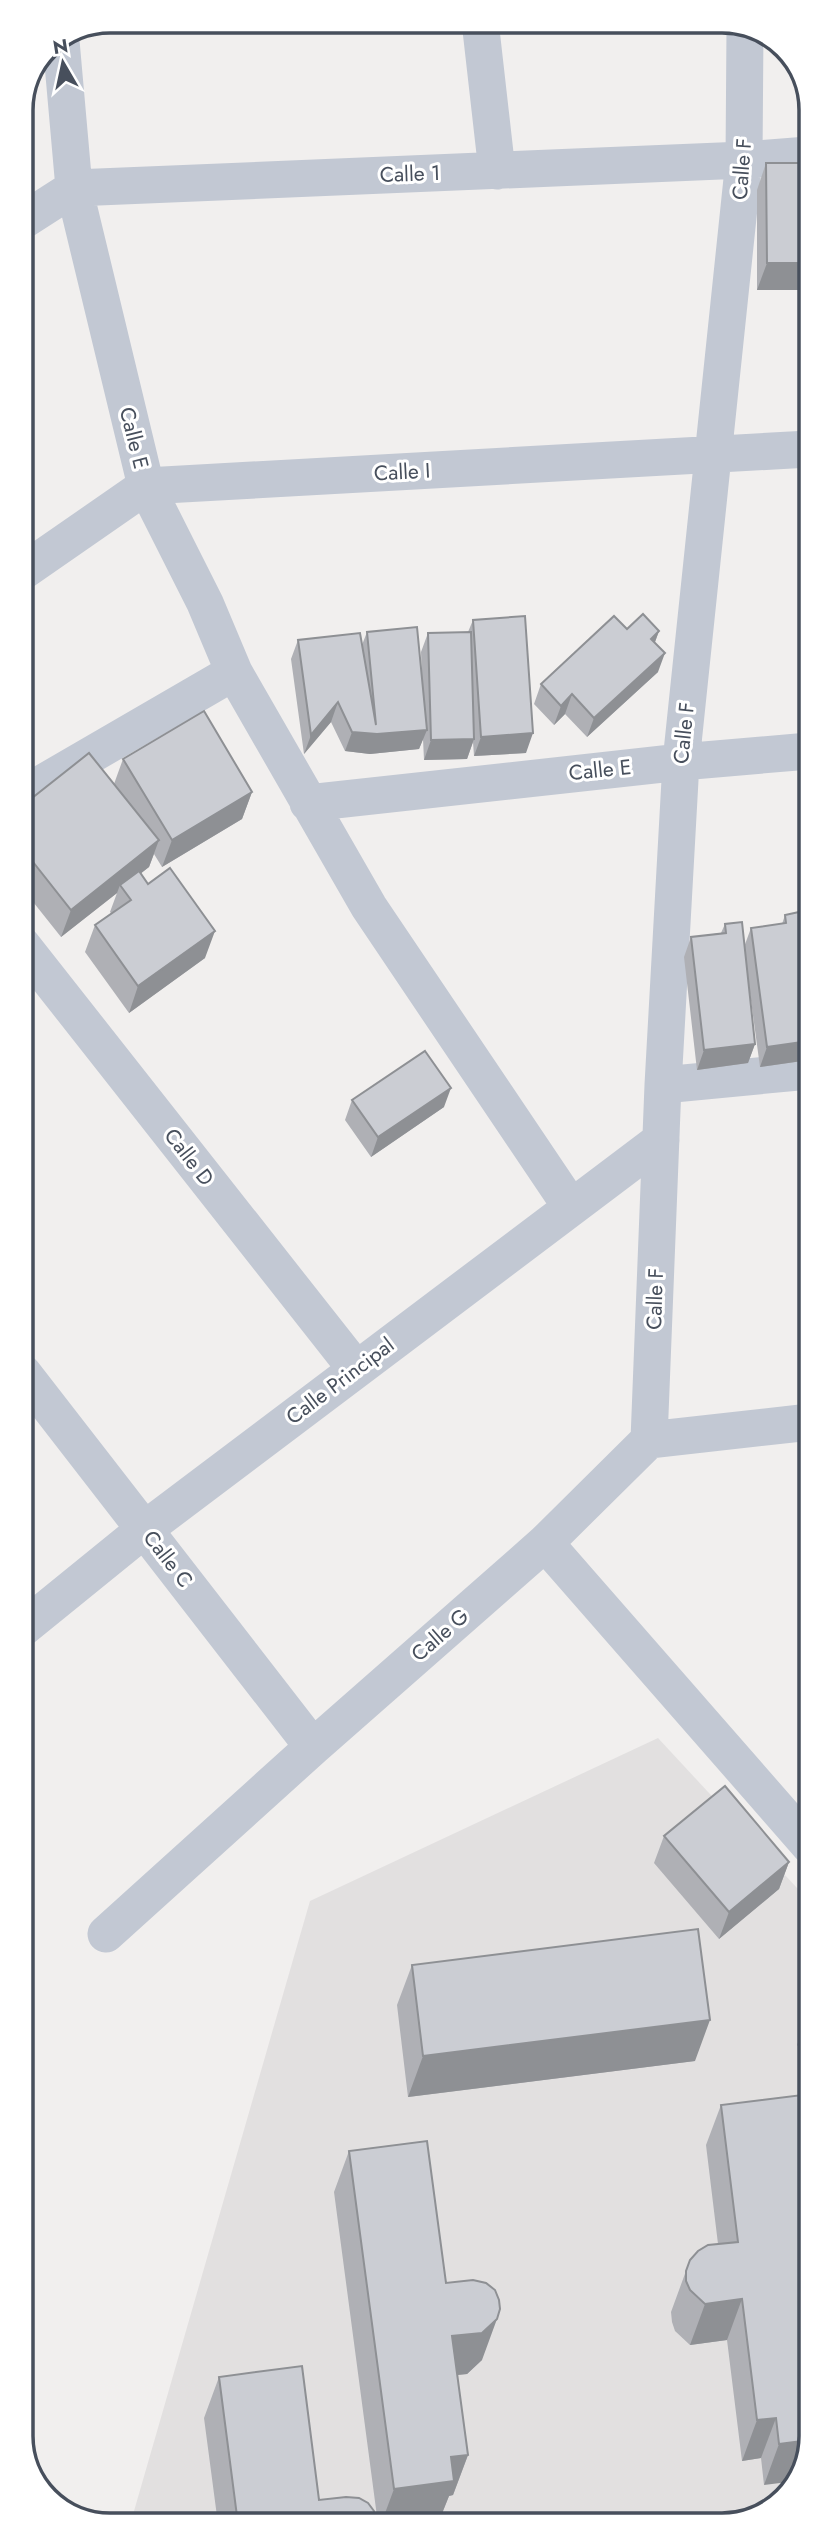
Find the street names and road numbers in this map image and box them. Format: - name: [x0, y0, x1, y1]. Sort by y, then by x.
- street label: Calle F: [725, 137, 759, 201]
- street label: Calle 1: [379, 158, 441, 190]
- street label: Calle E: [112, 404, 156, 472]
- street label: Calle I: [373, 456, 431, 488]
- street label: Calle F: [666, 701, 702, 765]
- street label: Calle E: [567, 752, 633, 788]
- street label: Calle D: [157, 1122, 221, 1192]
- street label: Calle F: [639, 1268, 671, 1330]
- street label: Calle Principal: [280, 1330, 400, 1432]
- street label: Calle C: [136, 1524, 200, 1594]
- street label: Calle G: [405, 1602, 475, 1668]

